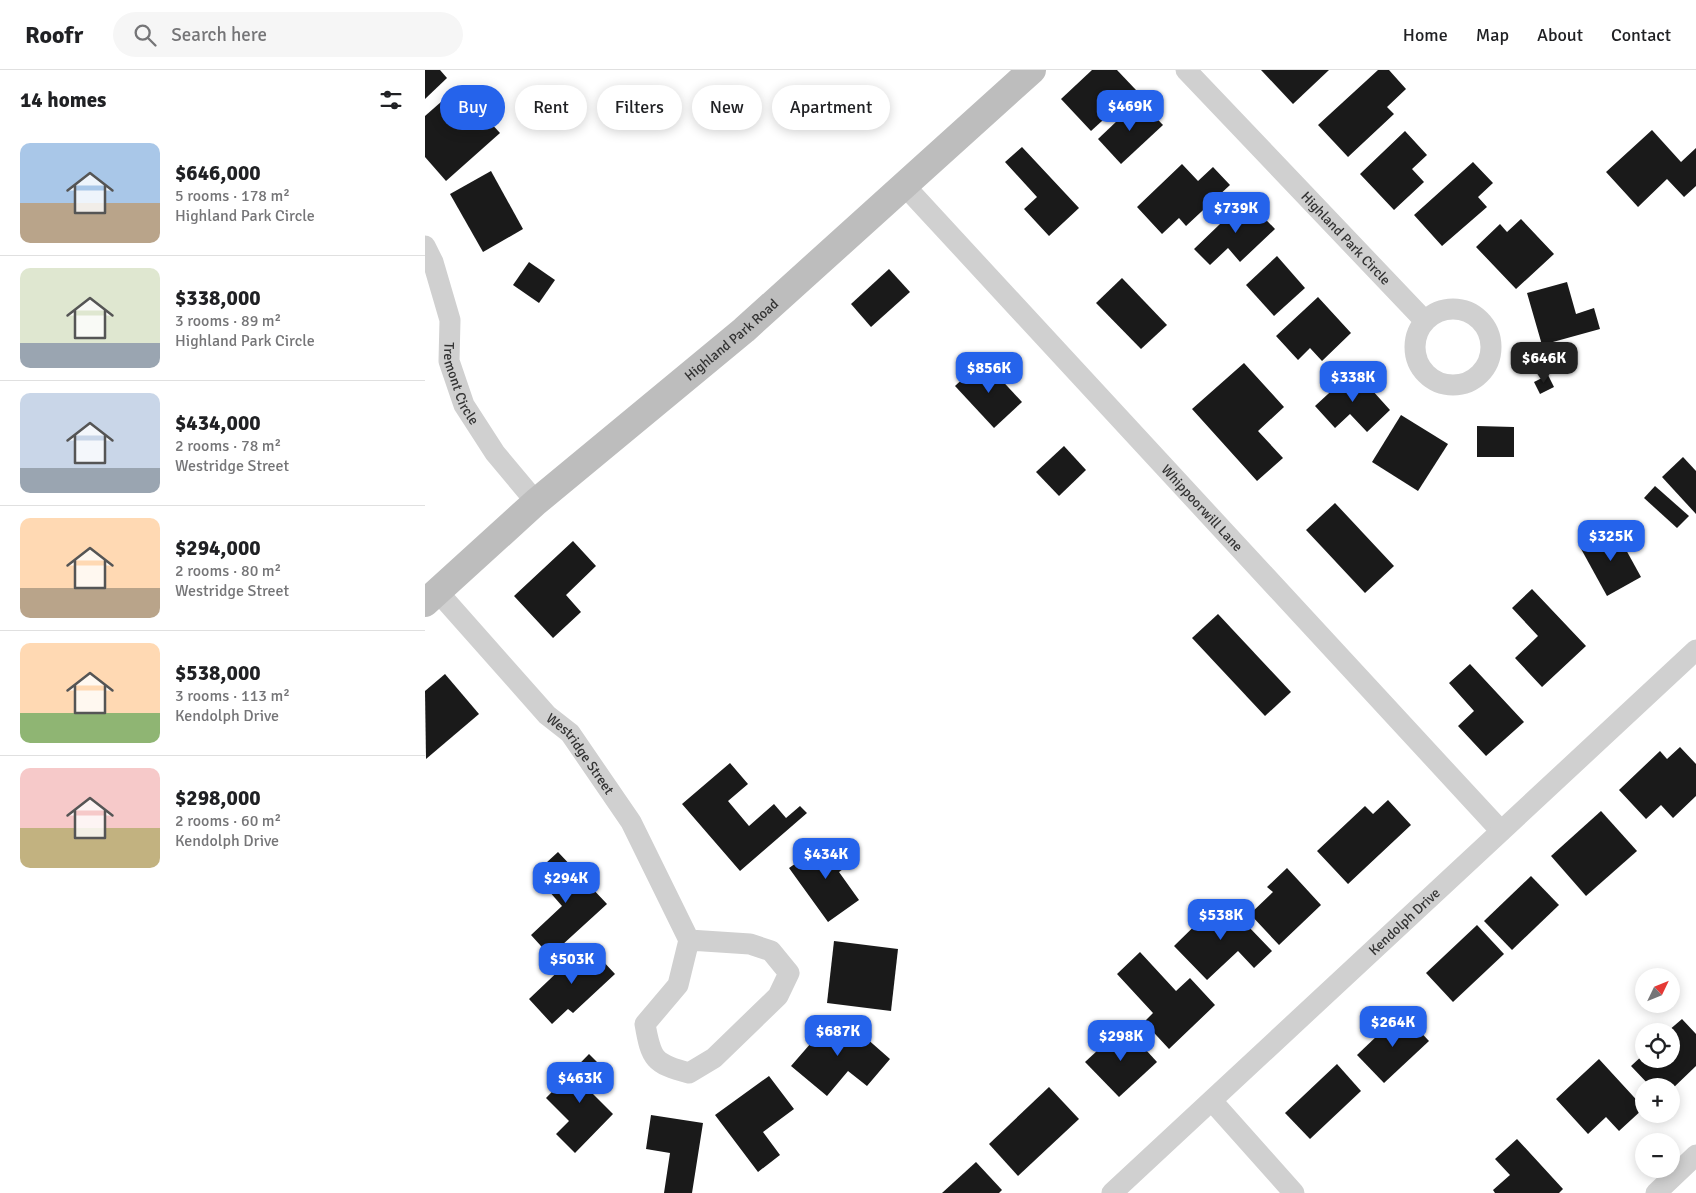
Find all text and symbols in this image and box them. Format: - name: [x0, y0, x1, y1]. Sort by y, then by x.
- search box: [113, 12, 463, 57]
- text: Roofr: [25, 20, 83, 50]
- icon: search: [131, 21, 159, 49]
- text: Search here: [171, 23, 267, 47]
- text: Home: [1403, 24, 1448, 46]
- text: Map: [1476, 24, 1509, 46]
- text: About: [1537, 24, 1583, 46]
- text: Contact: [1611, 24, 1671, 46]
- chip: Buy: [440, 85, 505, 130]
- chip: Rent: [515, 85, 587, 130]
- chip: Filters: [597, 85, 682, 130]
- chip: New: [692, 85, 762, 130]
- chip: Apartment: [772, 85, 890, 130]
- icon: filters: [377, 86, 405, 114]
- text: 14 homes: [20, 87, 106, 113]
- pin: $469K: [1095, 90, 1165, 132]
- text: $469K: [1108, 96, 1152, 116]
- text: $646,000: [175, 160, 261, 186]
- icon: home: [60, 163, 120, 223]
- text: 5 rooms · 178 m²: [175, 186, 290, 206]
- street label: Highland Park Circle: [1298, 188, 1394, 288]
- pin: $739K: [1201, 191, 1271, 234]
- text: $739K: [1214, 198, 1258, 218]
- text: Highland Park Circle: [175, 206, 315, 226]
- text: $338,000: [175, 285, 261, 311]
- icon: home: [60, 288, 120, 348]
- street label: Highland Park Road: [681, 295, 782, 384]
- text: 3 rooms · 89 m²: [175, 311, 281, 331]
- text: Highland Park Circle: [175, 331, 315, 351]
- street label: Tremont Circle: [441, 342, 483, 428]
- pin: $646K: [1509, 342, 1579, 384]
- text: $646K: [1522, 348, 1566, 368]
- pin: $856K: [954, 352, 1024, 394]
- text: $856K: [967, 358, 1011, 378]
- pin: $338K: [1318, 360, 1388, 403]
- text: $338K: [1331, 367, 1375, 387]
- text: $434,000: [175, 410, 261, 436]
- icon: home: [60, 413, 120, 473]
- text: 2 rooms · 78 m²: [175, 436, 281, 456]
- text: Westridge Street: [175, 456, 289, 476]
- street label: Whippoorwill Lane: [1158, 461, 1247, 555]
- pin: $325K: [1576, 520, 1646, 562]
- text: $325K: [1589, 526, 1633, 546]
- text: $294,000: [175, 535, 261, 561]
- icon: home: [60, 538, 120, 598]
- text: 2 rooms · 80 m²: [175, 561, 281, 581]
- text: Westridge Street: [175, 581, 289, 601]
- text: $538,000: [175, 660, 261, 686]
- icon: home: [60, 663, 120, 723]
- text: 3 rooms · 113 m²: [175, 686, 290, 706]
- text: Kendolph Drive: [175, 706, 279, 726]
- street label: Westridge Street: [543, 709, 618, 798]
- text: $298,000: [175, 785, 261, 811]
- icon: home: [60, 788, 120, 848]
- text: 2 rooms · 60 m²: [175, 811, 281, 831]
- text: Kendolph Drive: [175, 831, 279, 851]
- pin: $434K: [791, 838, 861, 880]
- text: $434K: [804, 844, 848, 864]
- pin: $294K: [531, 862, 601, 904]
- text: $294K: [544, 868, 588, 888]
- street label: Kendolph Drive: [1365, 884, 1443, 959]
- pin: $538K: [1186, 898, 1256, 941]
- text: $538K: [1199, 905, 1243, 925]
- pin: $503K: [537, 942, 607, 985]
- text: $503K: [550, 949, 594, 969]
- north arrow: [1635, 968, 1680, 1012]
- map controls: [1635, 968, 1680, 1178]
- pin: $264K: [1358, 1006, 1428, 1048]
- text: $264K: [1371, 1012, 1415, 1032]
- pin: $687K: [803, 1014, 873, 1057]
- pin: $298K: [1086, 1020, 1156, 1062]
- text: $687K: [816, 1021, 860, 1041]
- button: locate: [1635, 1023, 1680, 1068]
- text: $298K: [1099, 1026, 1143, 1046]
- pin: $463K: [545, 1062, 615, 1104]
- text: $463K: [558, 1068, 602, 1088]
- button: +: [1635, 1078, 1680, 1123]
- button: −: [1635, 1133, 1680, 1178]

